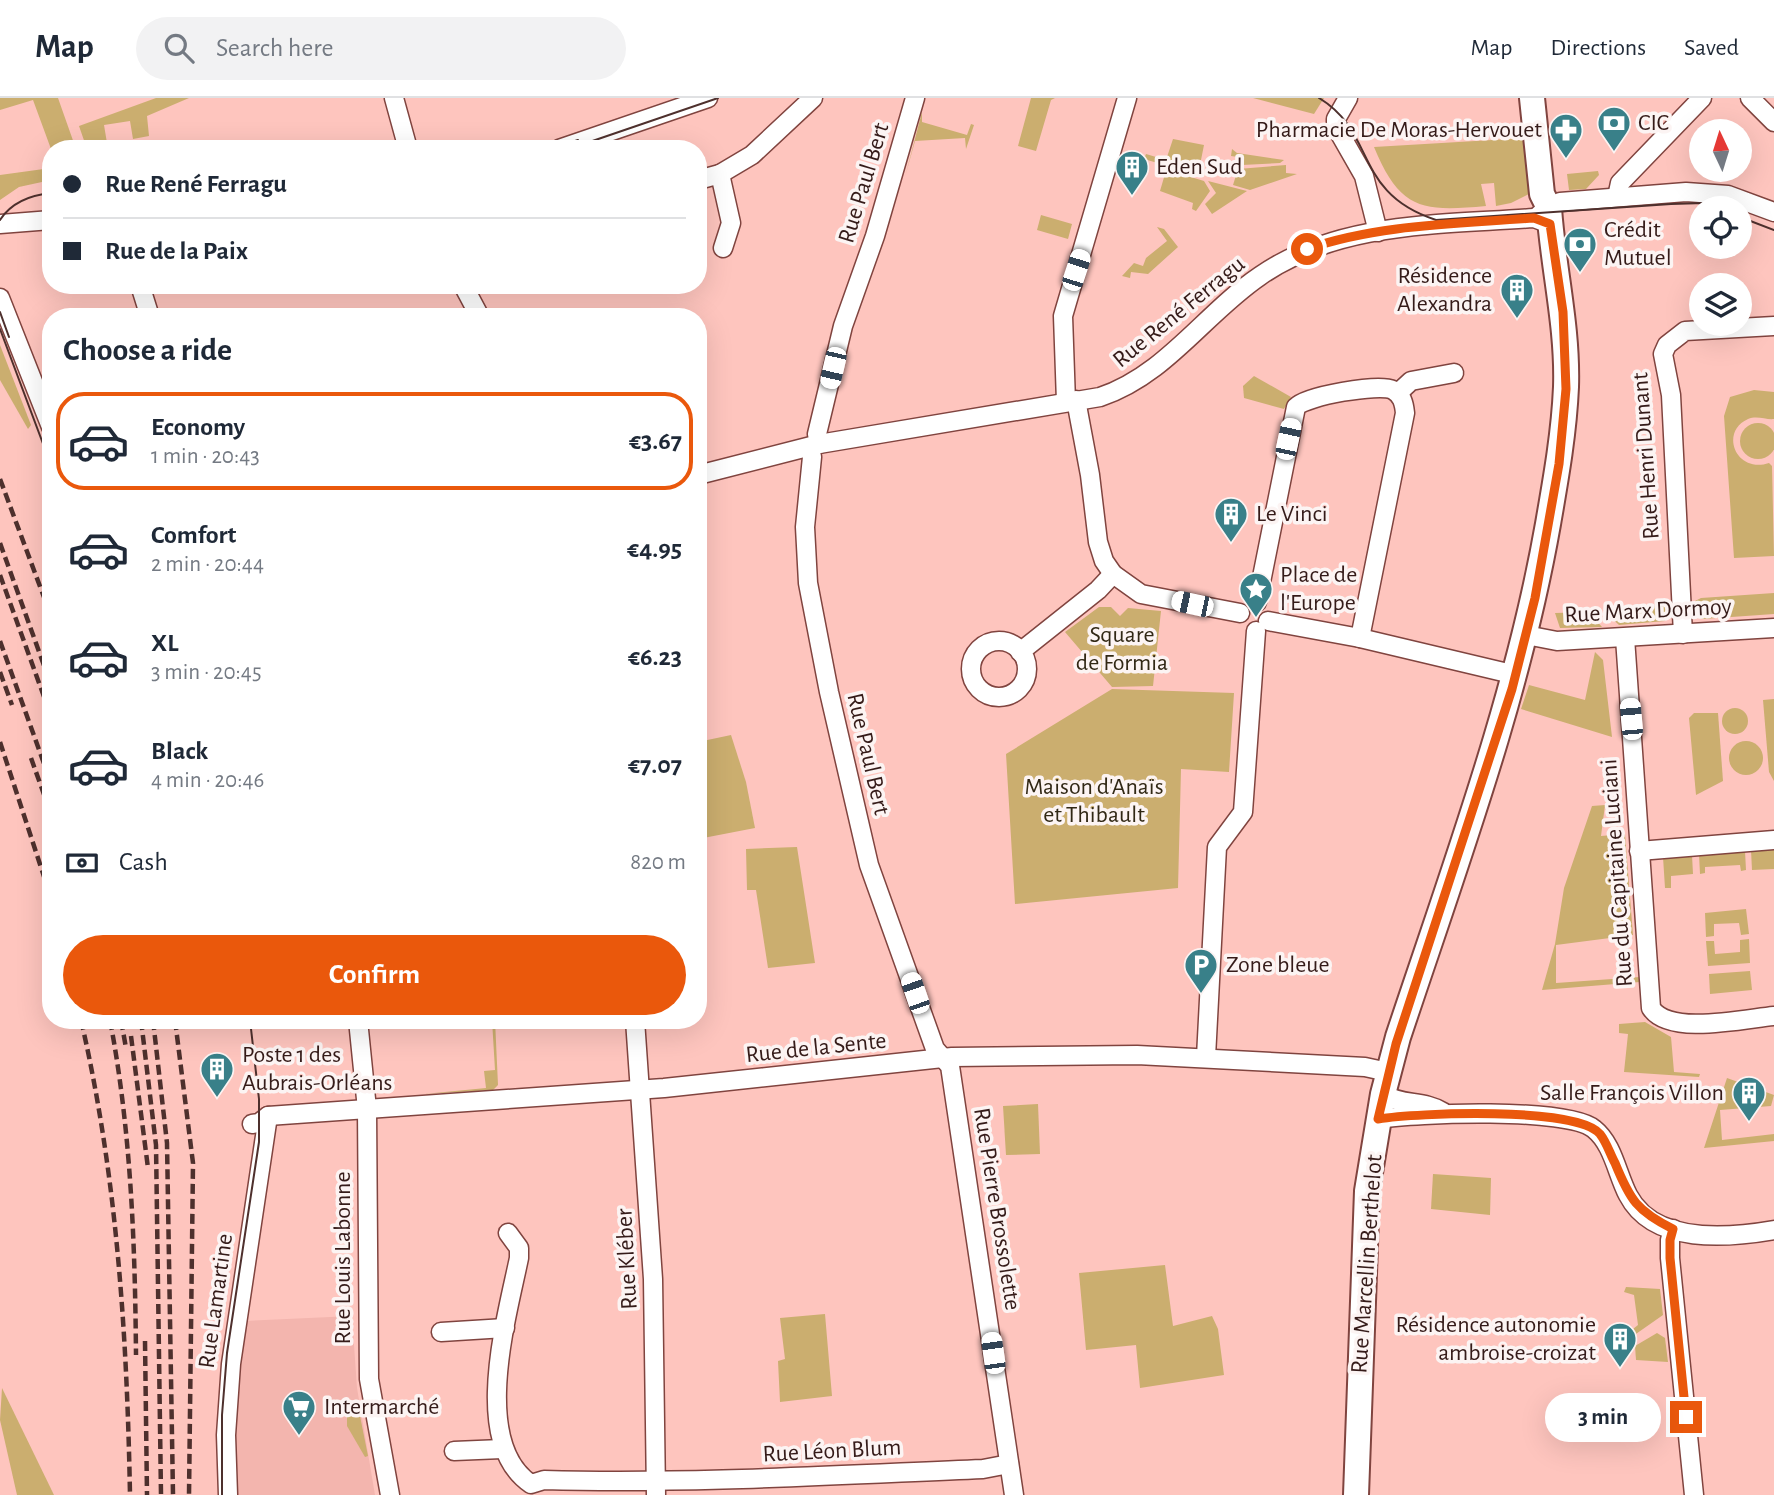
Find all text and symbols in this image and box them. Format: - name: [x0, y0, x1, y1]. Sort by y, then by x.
- search box: [136, 17, 626, 80]
- icon: search: [160, 29, 198, 67]
- text: Map: [35, 31, 94, 64]
- text: Search here: [216, 35, 334, 61]
- text: Map: [1470, 36, 1512, 60]
- text: Directions: [1550, 36, 1646, 60]
- text: Saved: [1684, 36, 1739, 60]
- bank icon: CIC: [1595, 104, 1633, 153]
- pharmacy icon: Pharmacie De Moras-Hervouet: [1547, 111, 1585, 160]
- place label: CIC: [1638, 111, 1669, 135]
- place label: Pharmacie De Moras-Hervouet: [1256, 118, 1542, 142]
- north arrow: [1689, 119, 1752, 182]
- map controls: [1689, 119, 1752, 336]
- street label: Rue Paul Bert: [834, 120, 894, 246]
- building icon: Eden Sud: [1113, 148, 1151, 197]
- place label: Eden Sud: [1156, 155, 1243, 179]
- text: Rue René Ferragu: [105, 171, 287, 197]
- button: locate: [1689, 196, 1752, 259]
- place label: Crédit Mutuel: [1604, 218, 1672, 270]
- bank icon: Crédit Mutuel: [1561, 225, 1599, 274]
- route start: [1291, 233, 1323, 265]
- text: Rue de la Paix: [105, 238, 248, 264]
- car: [1060, 247, 1093, 293]
- street label: Rue René Ferragu: [1109, 252, 1249, 372]
- place label: Résidence Alexandra: [1397, 264, 1492, 316]
- building icon: Résidence Alexandra: [1498, 271, 1536, 320]
- button: layers: [1689, 273, 1752, 336]
- text: Choose a ride: [63, 334, 232, 366]
- car: [819, 345, 848, 391]
- street label: Rue Henri Dunant: [1628, 371, 1664, 540]
- icon: car: [67, 410, 130, 473]
- text: Economy: [151, 414, 245, 440]
- car: [1274, 416, 1303, 462]
- text: €3.67: [629, 428, 682, 454]
- text: 1 min · 20:43: [151, 445, 260, 468]
- building icon: Le Vinci: [1212, 495, 1250, 544]
- place label: Le Vinci: [1256, 502, 1327, 526]
- icon: car: [67, 518, 130, 581]
- text: Comfort: [151, 522, 236, 548]
- text: €4.95: [627, 536, 682, 562]
- text: 2 min · 20:44: [151, 553, 264, 576]
- place label: Place de l'Europe: [1280, 563, 1357, 615]
- place icon: Place de l'Europe: [1237, 570, 1275, 619]
- car: [1170, 589, 1215, 619]
- street label: Rue Marx Dormoy: [1564, 595, 1732, 627]
- park label: Square de Formia: [1076, 623, 1168, 675]
- icon: car: [67, 626, 130, 689]
- text: XL: [151, 630, 178, 656]
- text: €6.23: [628, 644, 682, 670]
- text: 3 min · 20:45: [151, 661, 262, 684]
- street label: Rue Paul Bert: [842, 691, 894, 818]
- car: [1619, 697, 1644, 741]
- icon: car: [67, 734, 130, 797]
- text: Black: [151, 738, 208, 764]
- text: €7.07: [628, 752, 682, 778]
- street label: Rue du Capitaine Luciani: [1597, 758, 1637, 988]
- text: 4 min · 20:46: [151, 769, 264, 792]
- park label: Maison d'Anaïs et Thibault: [1024, 775, 1164, 827]
- icon: cash: [63, 844, 101, 882]
- text: Cash: [119, 849, 168, 875]
- text: 820 m: [630, 851, 686, 874]
- button: Confirm: [63, 935, 686, 1015]
- parking icon: Zone bleue: [1182, 946, 1220, 995]
- place label: Zone bleue: [1226, 953, 1330, 977]
- car: [899, 970, 932, 1016]
- street label: Rue de la Sente: [745, 1029, 887, 1067]
- place label: Poste 1 des Aubrais-Orléans: [242, 1043, 393, 1095]
- building icon: Poste 1 des Aubrais-Orléans: [198, 1050, 236, 1099]
- building icon: Salle François Villon: [1730, 1074, 1768, 1123]
- place label: Salle François Villon: [1540, 1081, 1724, 1105]
- street label: Rue Pierre Brossolette: [969, 1106, 1025, 1312]
- street label: Rue Marcellin Berthelot: [1347, 1153, 1387, 1374]
- street label: Rue Louis Labonne: [331, 1172, 355, 1344]
- street label: Rue Kléber: [612, 1208, 642, 1310]
- street label: Rue Lamartine: [195, 1232, 237, 1370]
- place label: Résidence autonomie ambroise-croizat: [1395, 1313, 1596, 1365]
- building icon: Résidence autonomie ambroise-croizat: [1601, 1320, 1639, 1369]
- car: [980, 1331, 1007, 1375]
- supermarket icon: Intermarché: [280, 1388, 318, 1437]
- callout: 3 min: [1546, 1392, 1662, 1442]
- place label: Intermarché: [324, 1395, 439, 1419]
- route end: [1670, 1401, 1702, 1433]
- text: 3 min: [1578, 1406, 1628, 1429]
- street label: Rue Léon Blum: [762, 1435, 902, 1467]

